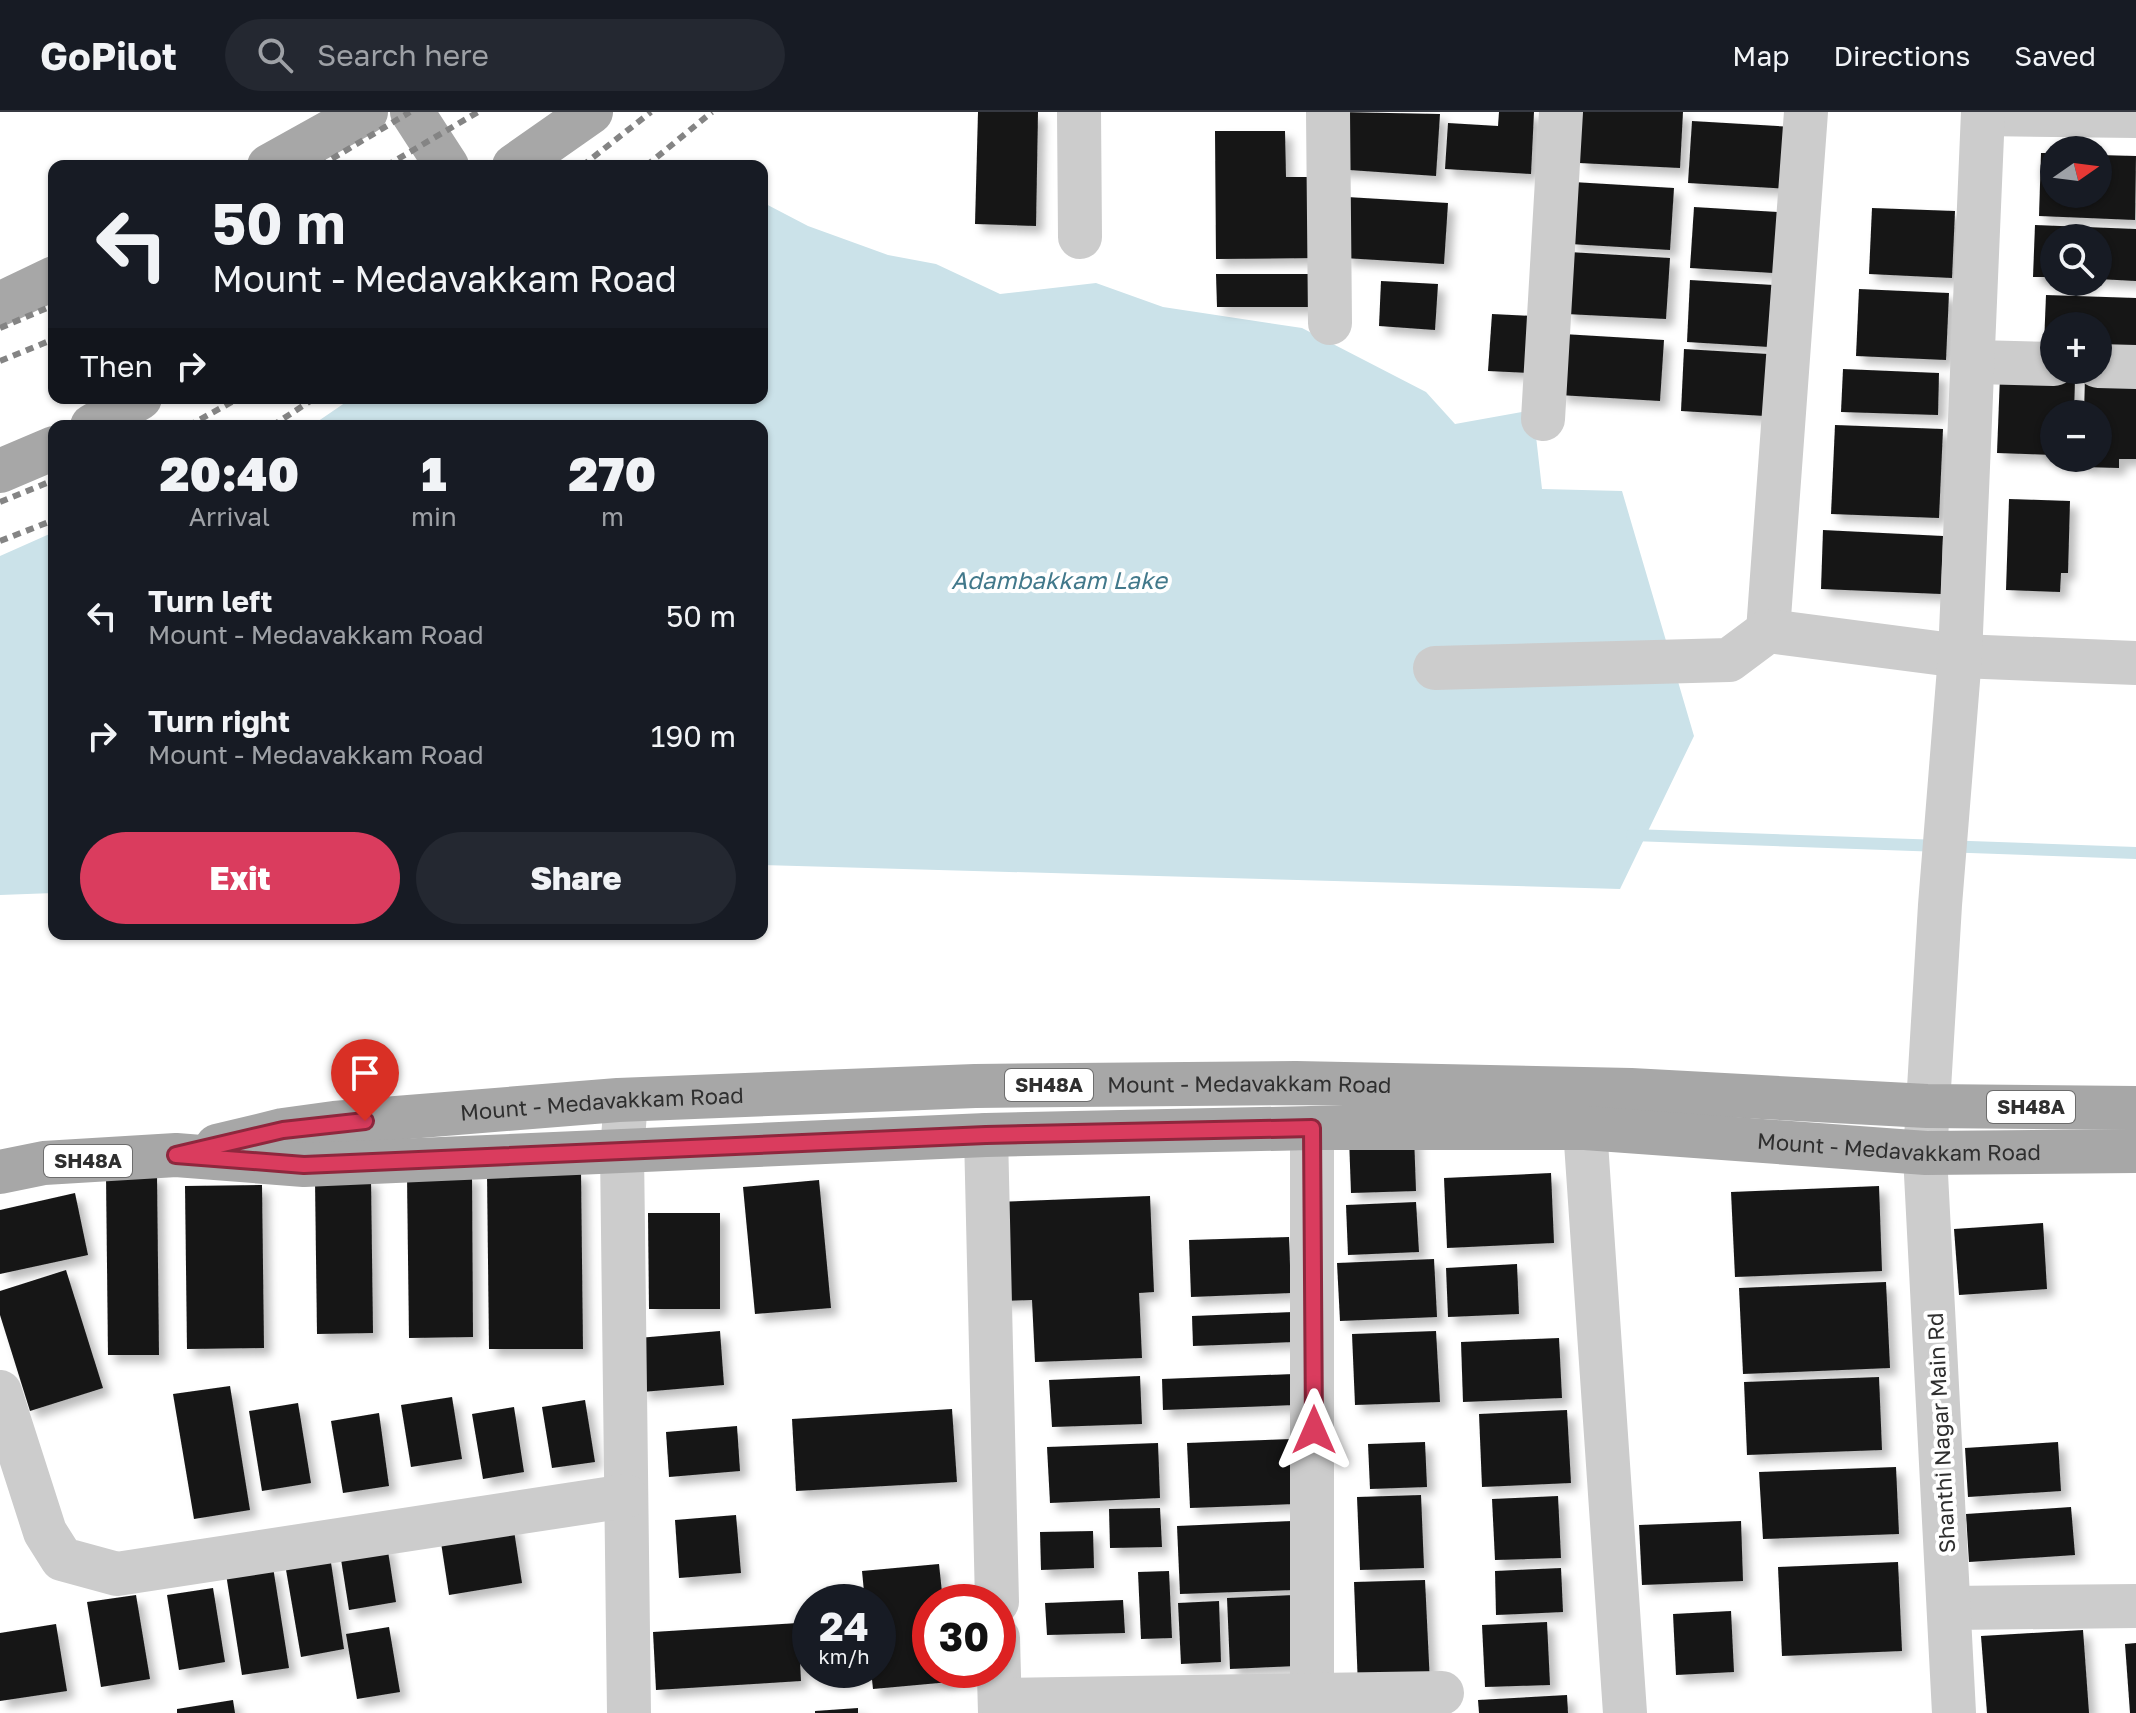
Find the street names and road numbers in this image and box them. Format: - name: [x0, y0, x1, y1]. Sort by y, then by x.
- road number: SH48A: [1005, 1069, 1093, 1101]
- street label: Mount - Medavakkam Road: [1107, 1069, 1392, 1098]
- street label: Mount - Medavakkam Road: [459, 1081, 744, 1126]
- road number: SH48A: [1987, 1091, 2075, 1123]
- street label: Mount - Medavakkam Road: [1756, 1127, 2041, 1166]
- road number: SH48A: [44, 1145, 132, 1177]
- street label: Shanthi Nagar Main Rd: [1921, 1312, 1960, 1554]

